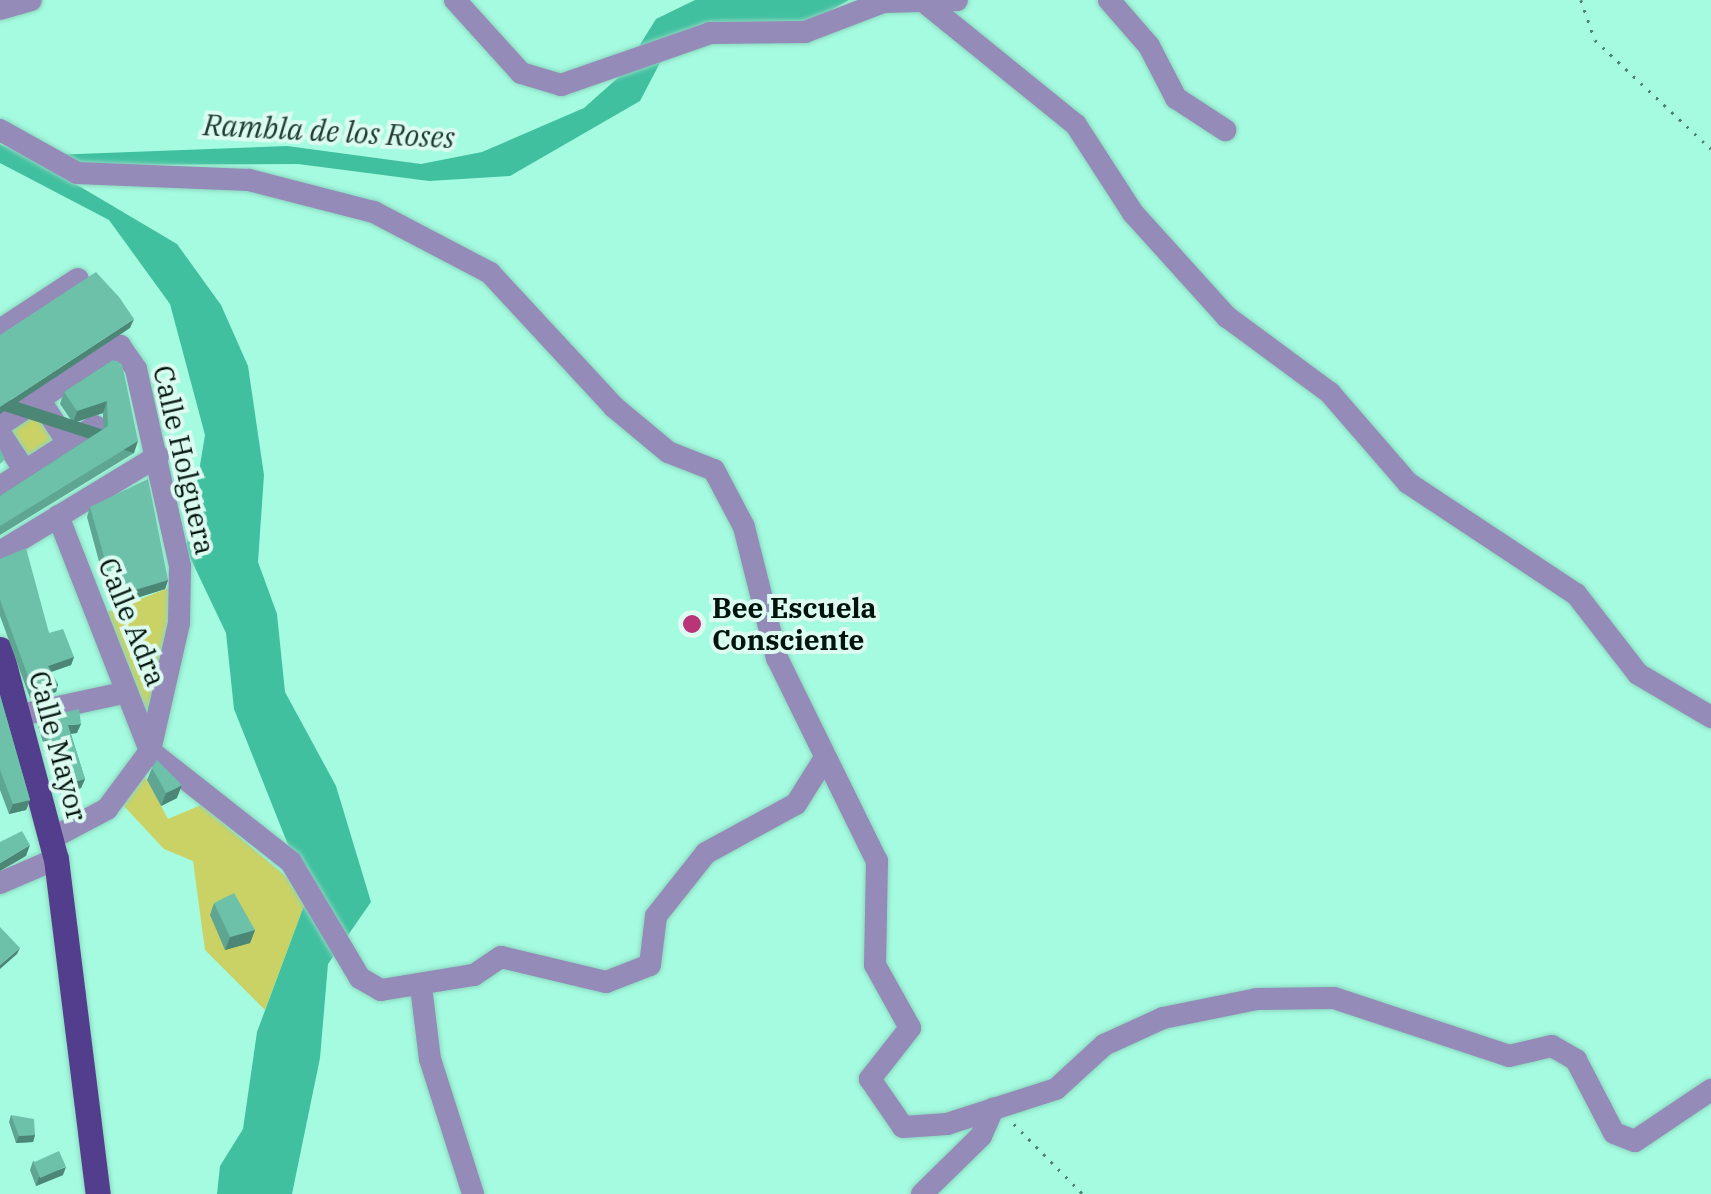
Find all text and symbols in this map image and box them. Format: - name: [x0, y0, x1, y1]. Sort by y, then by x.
- water label: Rambla de los Roses: [202, 106, 456, 156]
- street label: Calle Holguera: [146, 362, 222, 558]
- street label: Calle Adra: [91, 553, 173, 691]
- place label: Bee Escuela Consciente: [712, 591, 877, 657]
- marker: Bee Escuela Consciente: [681, 613, 703, 635]
- street label: Calle Mayor: [22, 667, 94, 825]

